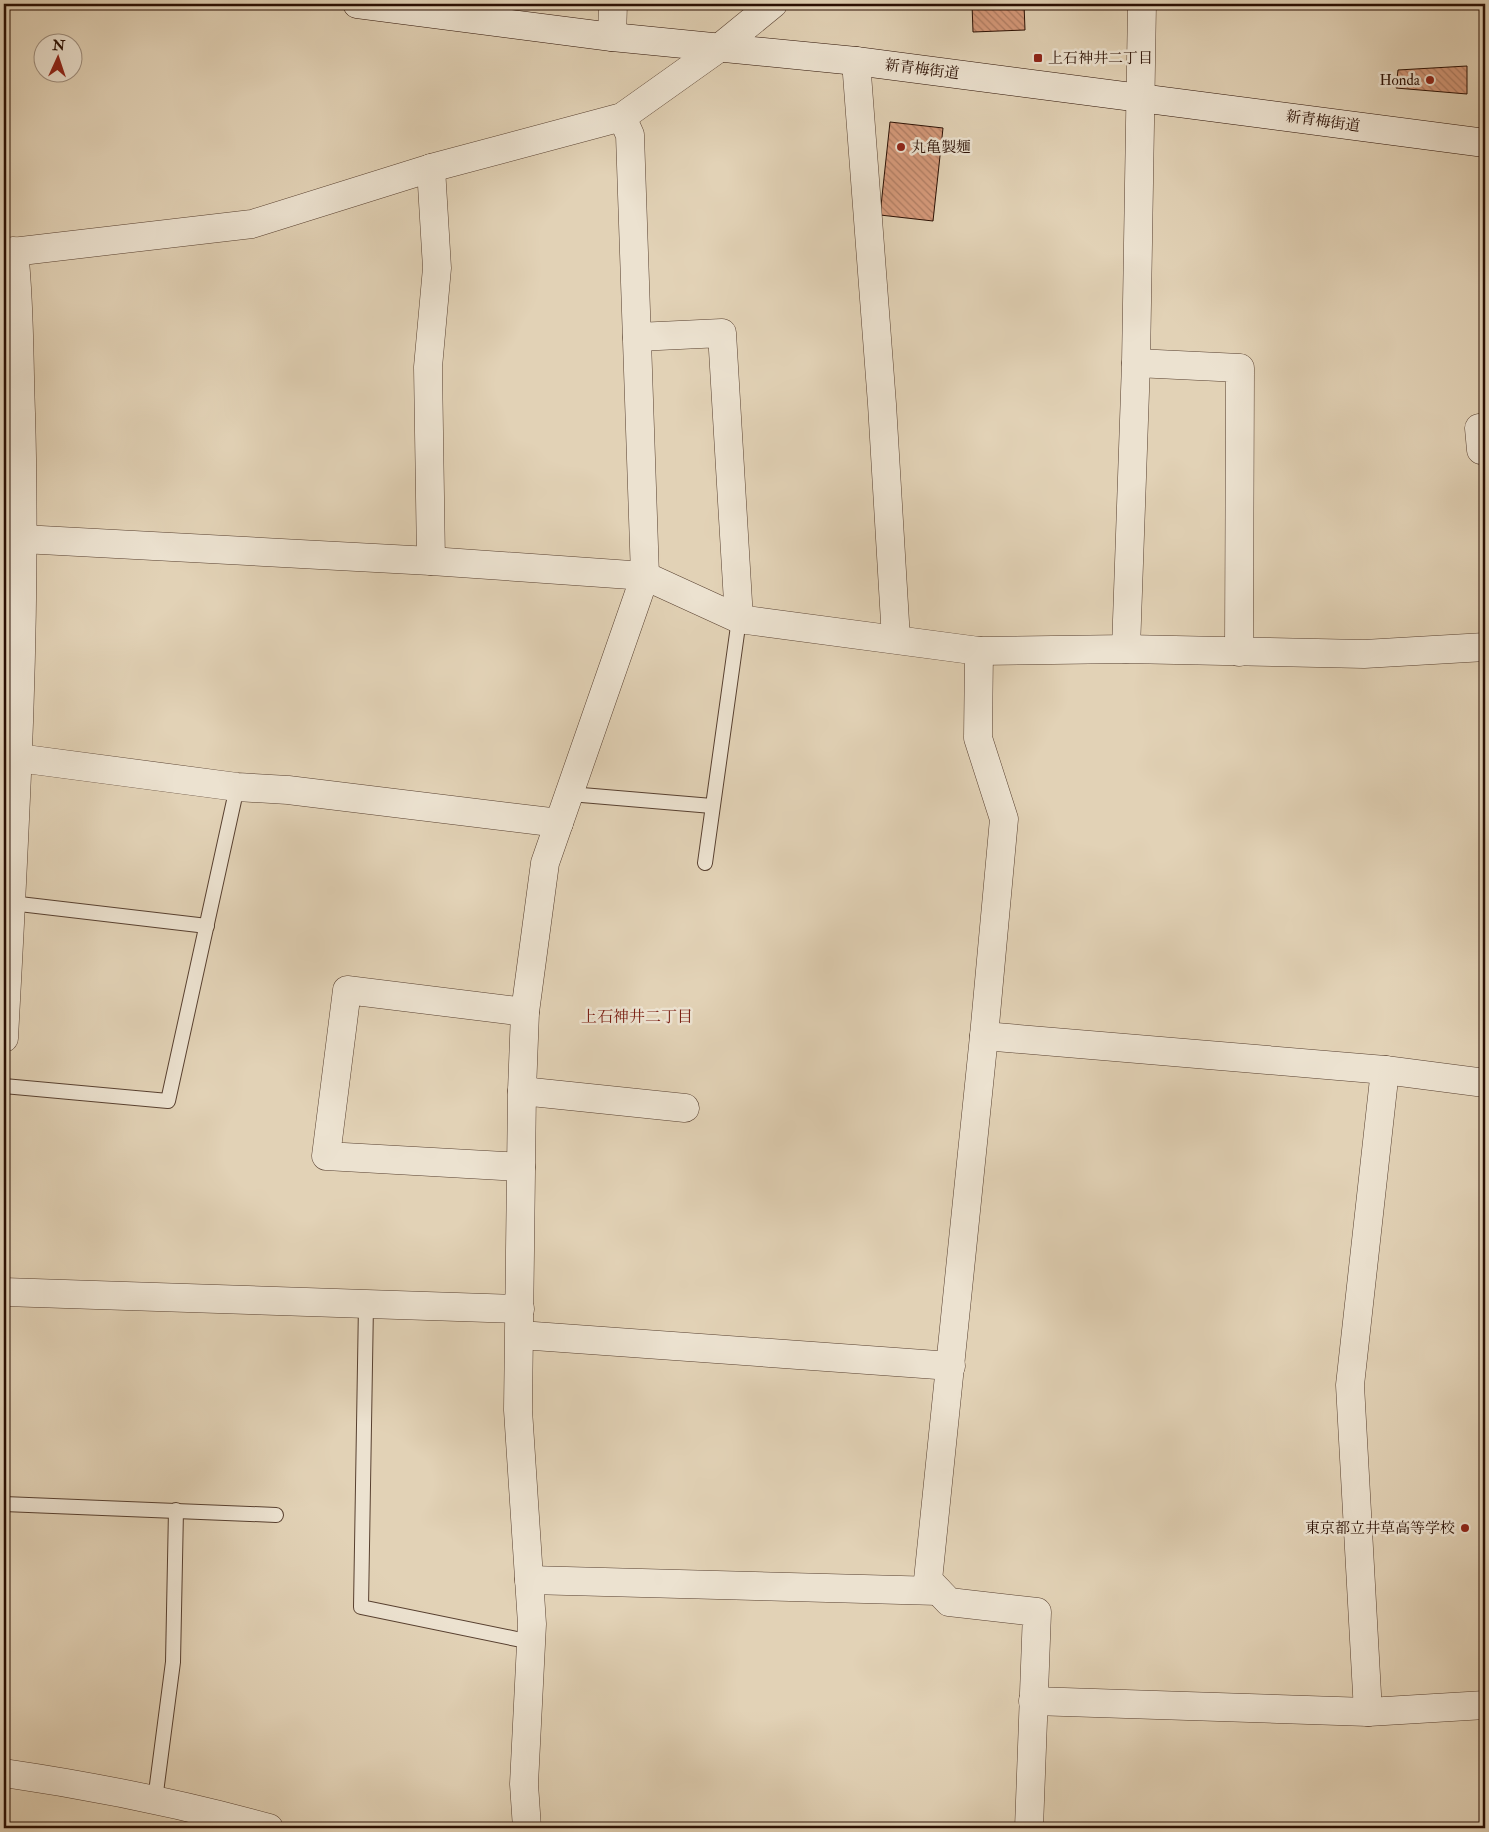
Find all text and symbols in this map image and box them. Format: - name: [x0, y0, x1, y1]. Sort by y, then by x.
- north arrow: [32, 32, 82, 82]
- text: N: [51, 37, 66, 54]
- place label: 上石神井二丁目: [1048, 49, 1153, 68]
- marker: 上石神井二丁目: [1032, 52, 1044, 64]
- street label: 新青梅街道: [884, 55, 960, 83]
- place label: Honda: [1379, 71, 1421, 90]
- marker: Honda: [1424, 74, 1436, 86]
- street label: 新青梅街道: [1284, 107, 1361, 136]
- place label: 丸亀製麺: [911, 138, 971, 157]
- marker: 丸亀製麺: [895, 141, 907, 153]
- district label: 上石神井二丁目: [581, 1007, 693, 1027]
- place label: 東京都立井草高等学校: [1305, 1519, 1455, 1538]
- marker: 東京都立井草高等学校: [1459, 1522, 1471, 1534]

